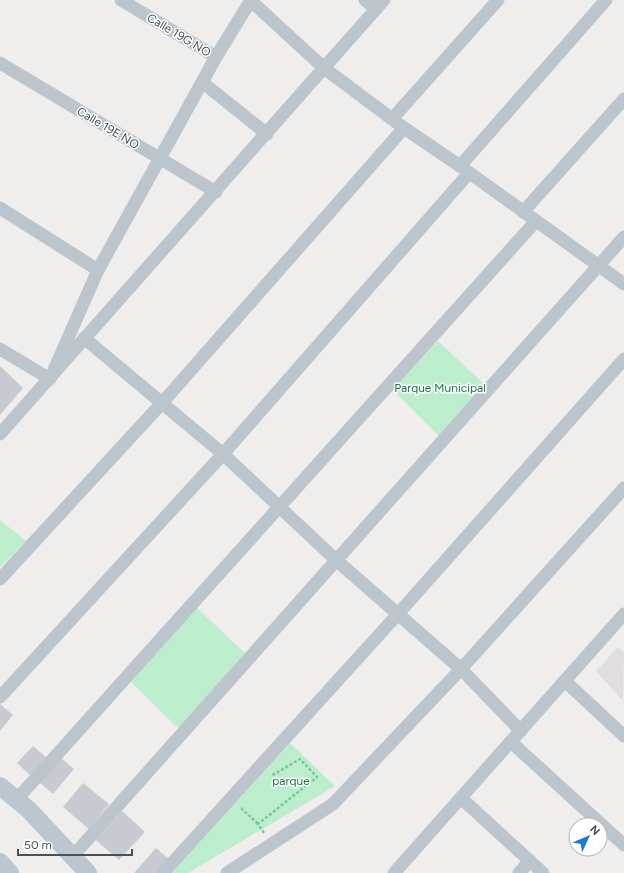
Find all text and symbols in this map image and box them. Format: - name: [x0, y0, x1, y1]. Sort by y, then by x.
- street label: Calle 19G NO: [145, 10, 213, 60]
- street label: Calle 19E NO: [74, 104, 142, 152]
- park label: Parque Municipal: [394, 381, 486, 395]
- park label: parque: [272, 774, 310, 788]
- north arrow: [568, 817, 608, 857]
- text: N: [587, 823, 602, 838]
- scale bar: [18, 831, 132, 857]
- text: 50 m: [24, 838, 52, 852]

